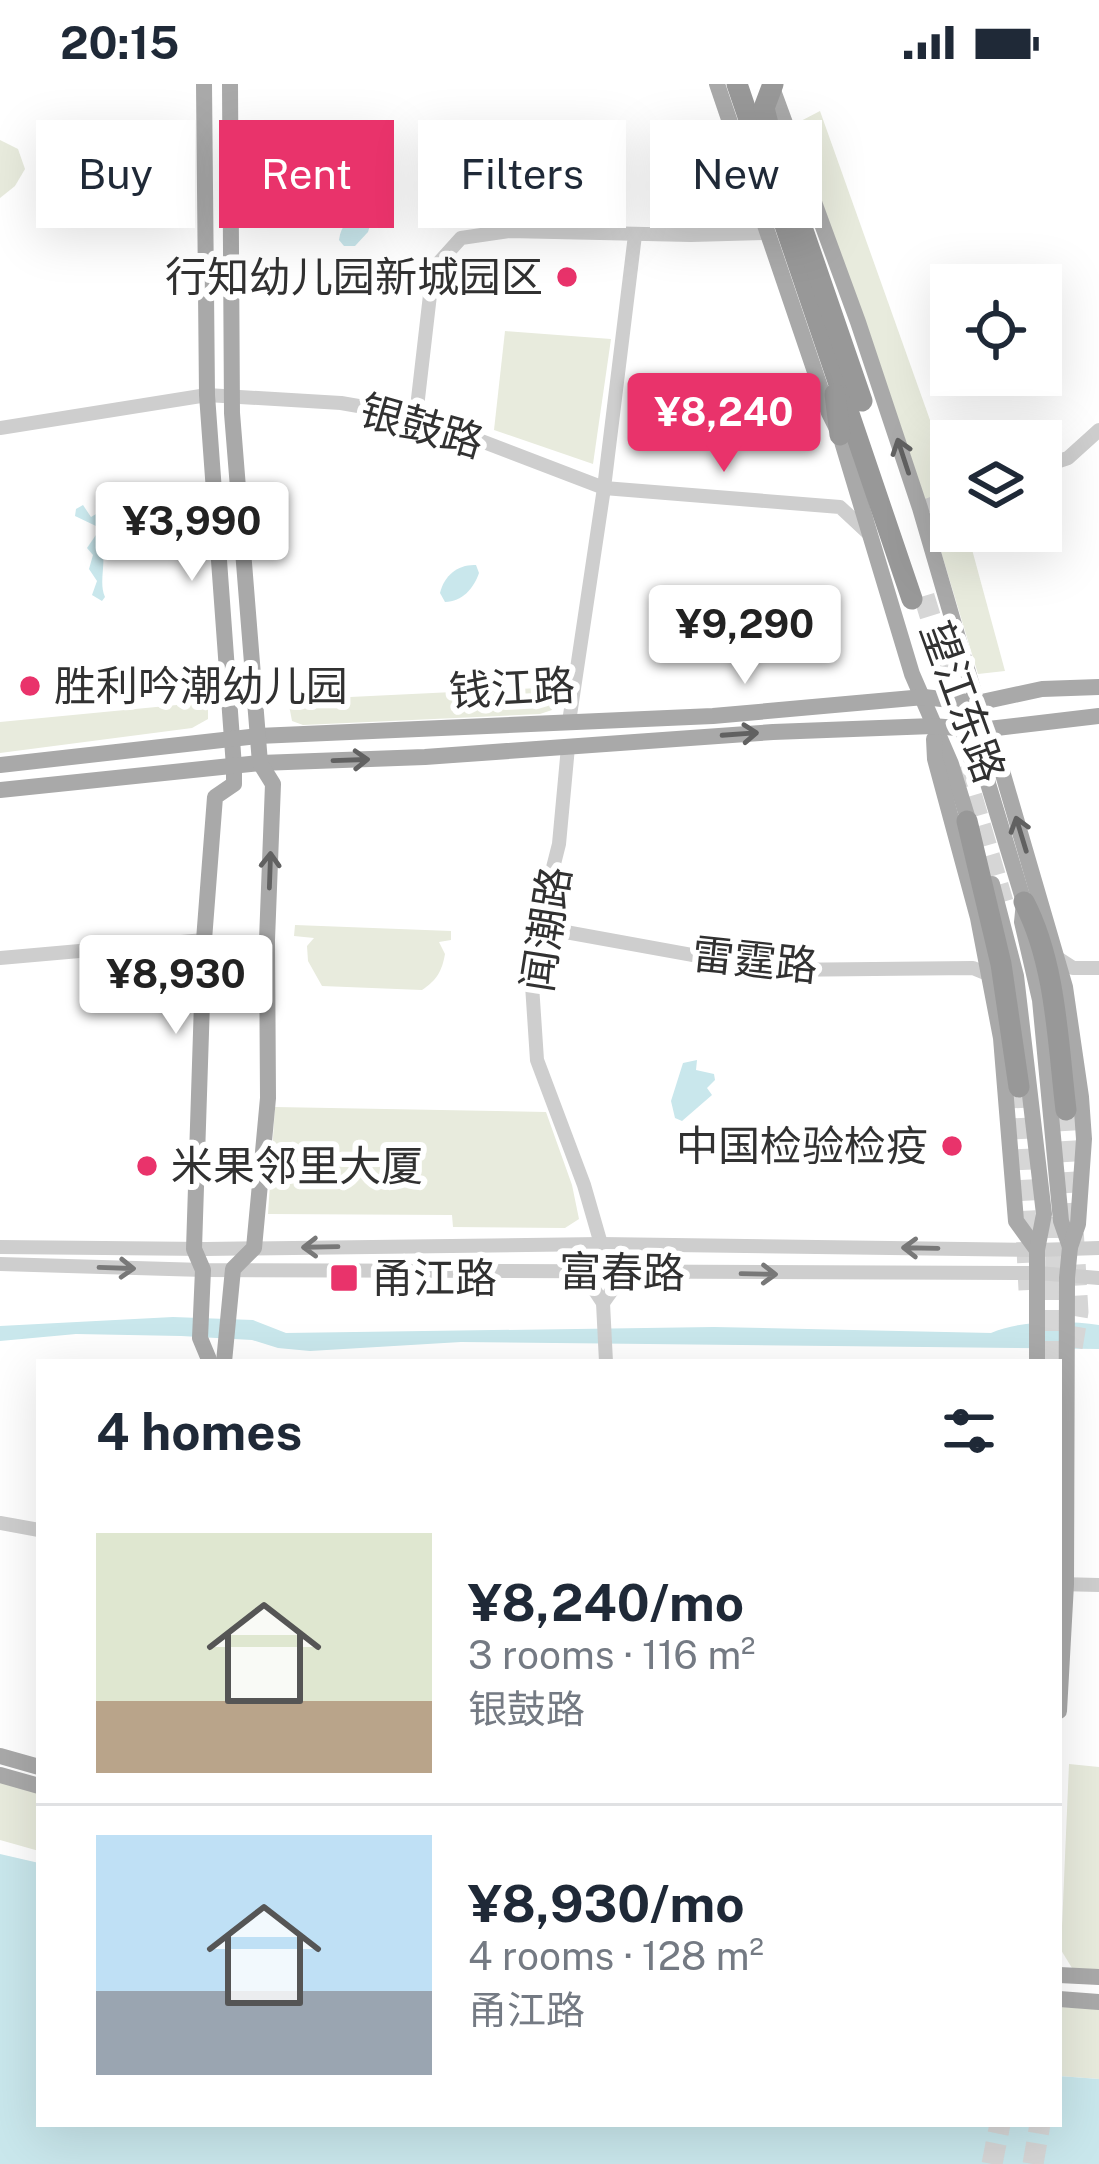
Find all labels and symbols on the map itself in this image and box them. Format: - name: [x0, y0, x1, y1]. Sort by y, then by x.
- place label: 行知幼儿园新城园区: [165, 252, 543, 301]
- marker: 行知幼儿园新城园区: [554, 264, 580, 290]
- pin: ¥8,240: [626, 373, 822, 475]
- street label: 银鼓路: [355, 385, 489, 466]
- one-way arrow: [890, 438, 912, 476]
- pin: ¥3,990: [94, 482, 290, 584]
- pin: ¥9,290: [647, 585, 843, 687]
- street label: 望江东路: [912, 615, 1015, 789]
- street label: 钱江路: [448, 660, 576, 715]
- place label: 胜利吟潮幼儿园: [54, 661, 348, 710]
- marker: 胜利吟潮幼儿园: [17, 673, 43, 699]
- one-way arrow: [720, 723, 759, 746]
- one-way arrow: [331, 748, 370, 771]
- one-way arrow: [1009, 816, 1031, 854]
- one-way arrow: [259, 851, 282, 890]
- street label: 闻潮路: [511, 863, 580, 995]
- street label: 雷霆路: [690, 929, 820, 990]
- pin: ¥8,930: [78, 935, 274, 1037]
- place label: 中国检验检疫: [676, 1121, 928, 1170]
- marker: 中国检验检疫: [939, 1133, 965, 1159]
- place label: 米果邻里大厦: [171, 1141, 423, 1190]
- marker: 米果邻里大厦: [134, 1153, 160, 1179]
- one-way arrow: [301, 1236, 340, 1258]
- one-way arrow: [901, 1237, 940, 1259]
- street label: 富春路: [559, 1246, 685, 1297]
- place label: 甬江路: [371, 1253, 497, 1302]
- one-way arrow: [97, 1256, 136, 1279]
- marker: 甬江路: [328, 1262, 360, 1294]
- one-way arrow: [739, 1263, 778, 1285]

